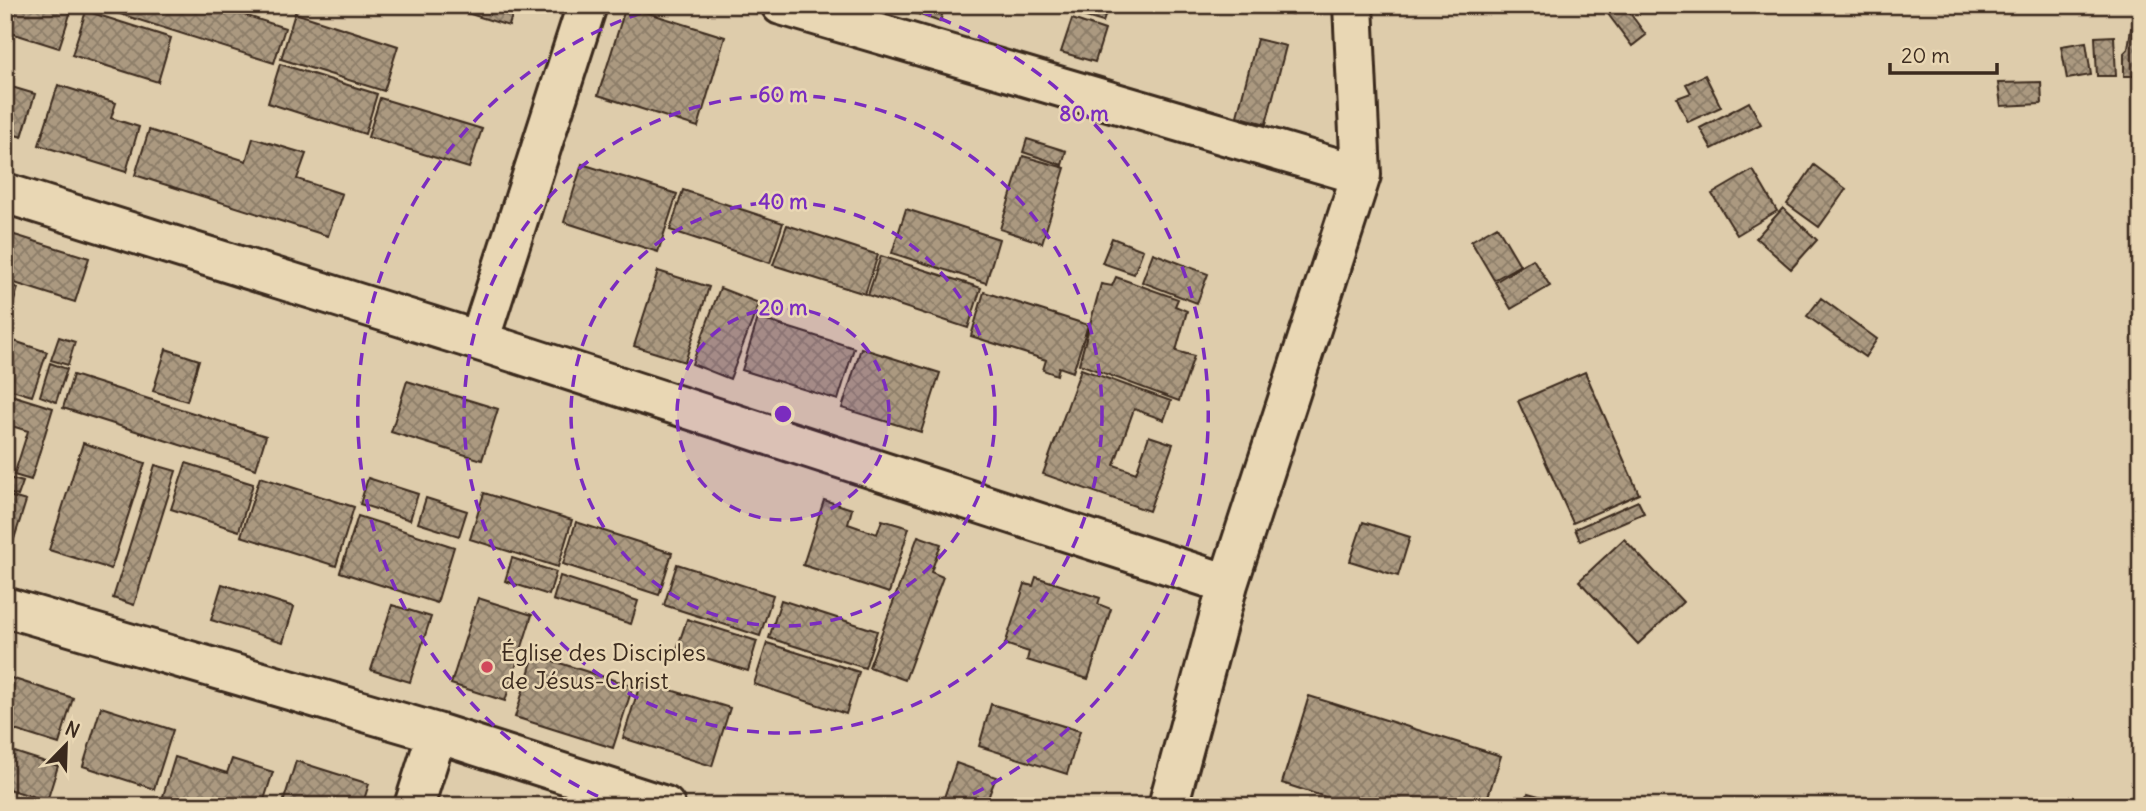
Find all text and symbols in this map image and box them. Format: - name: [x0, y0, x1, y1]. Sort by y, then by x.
- scale bar: [1890, 32, 1997, 76]
- text: 20 m: [1901, 42, 1950, 69]
- text: 60 m: [758, 81, 808, 108]
- text: 80 m: [1059, 100, 1109, 127]
- text: 40 m: [758, 188, 808, 215]
- text: 20 m: [759, 294, 808, 321]
- centre of rings: [771, 402, 795, 426]
- place label: Église des Disciples de Jésus-Christ: [501, 637, 706, 695]
- marker: Église des Disciples de Jésus-Christ: [479, 659, 495, 675]
- north arrow: [32, 710, 102, 780]
- text: N: [62, 716, 83, 743]

